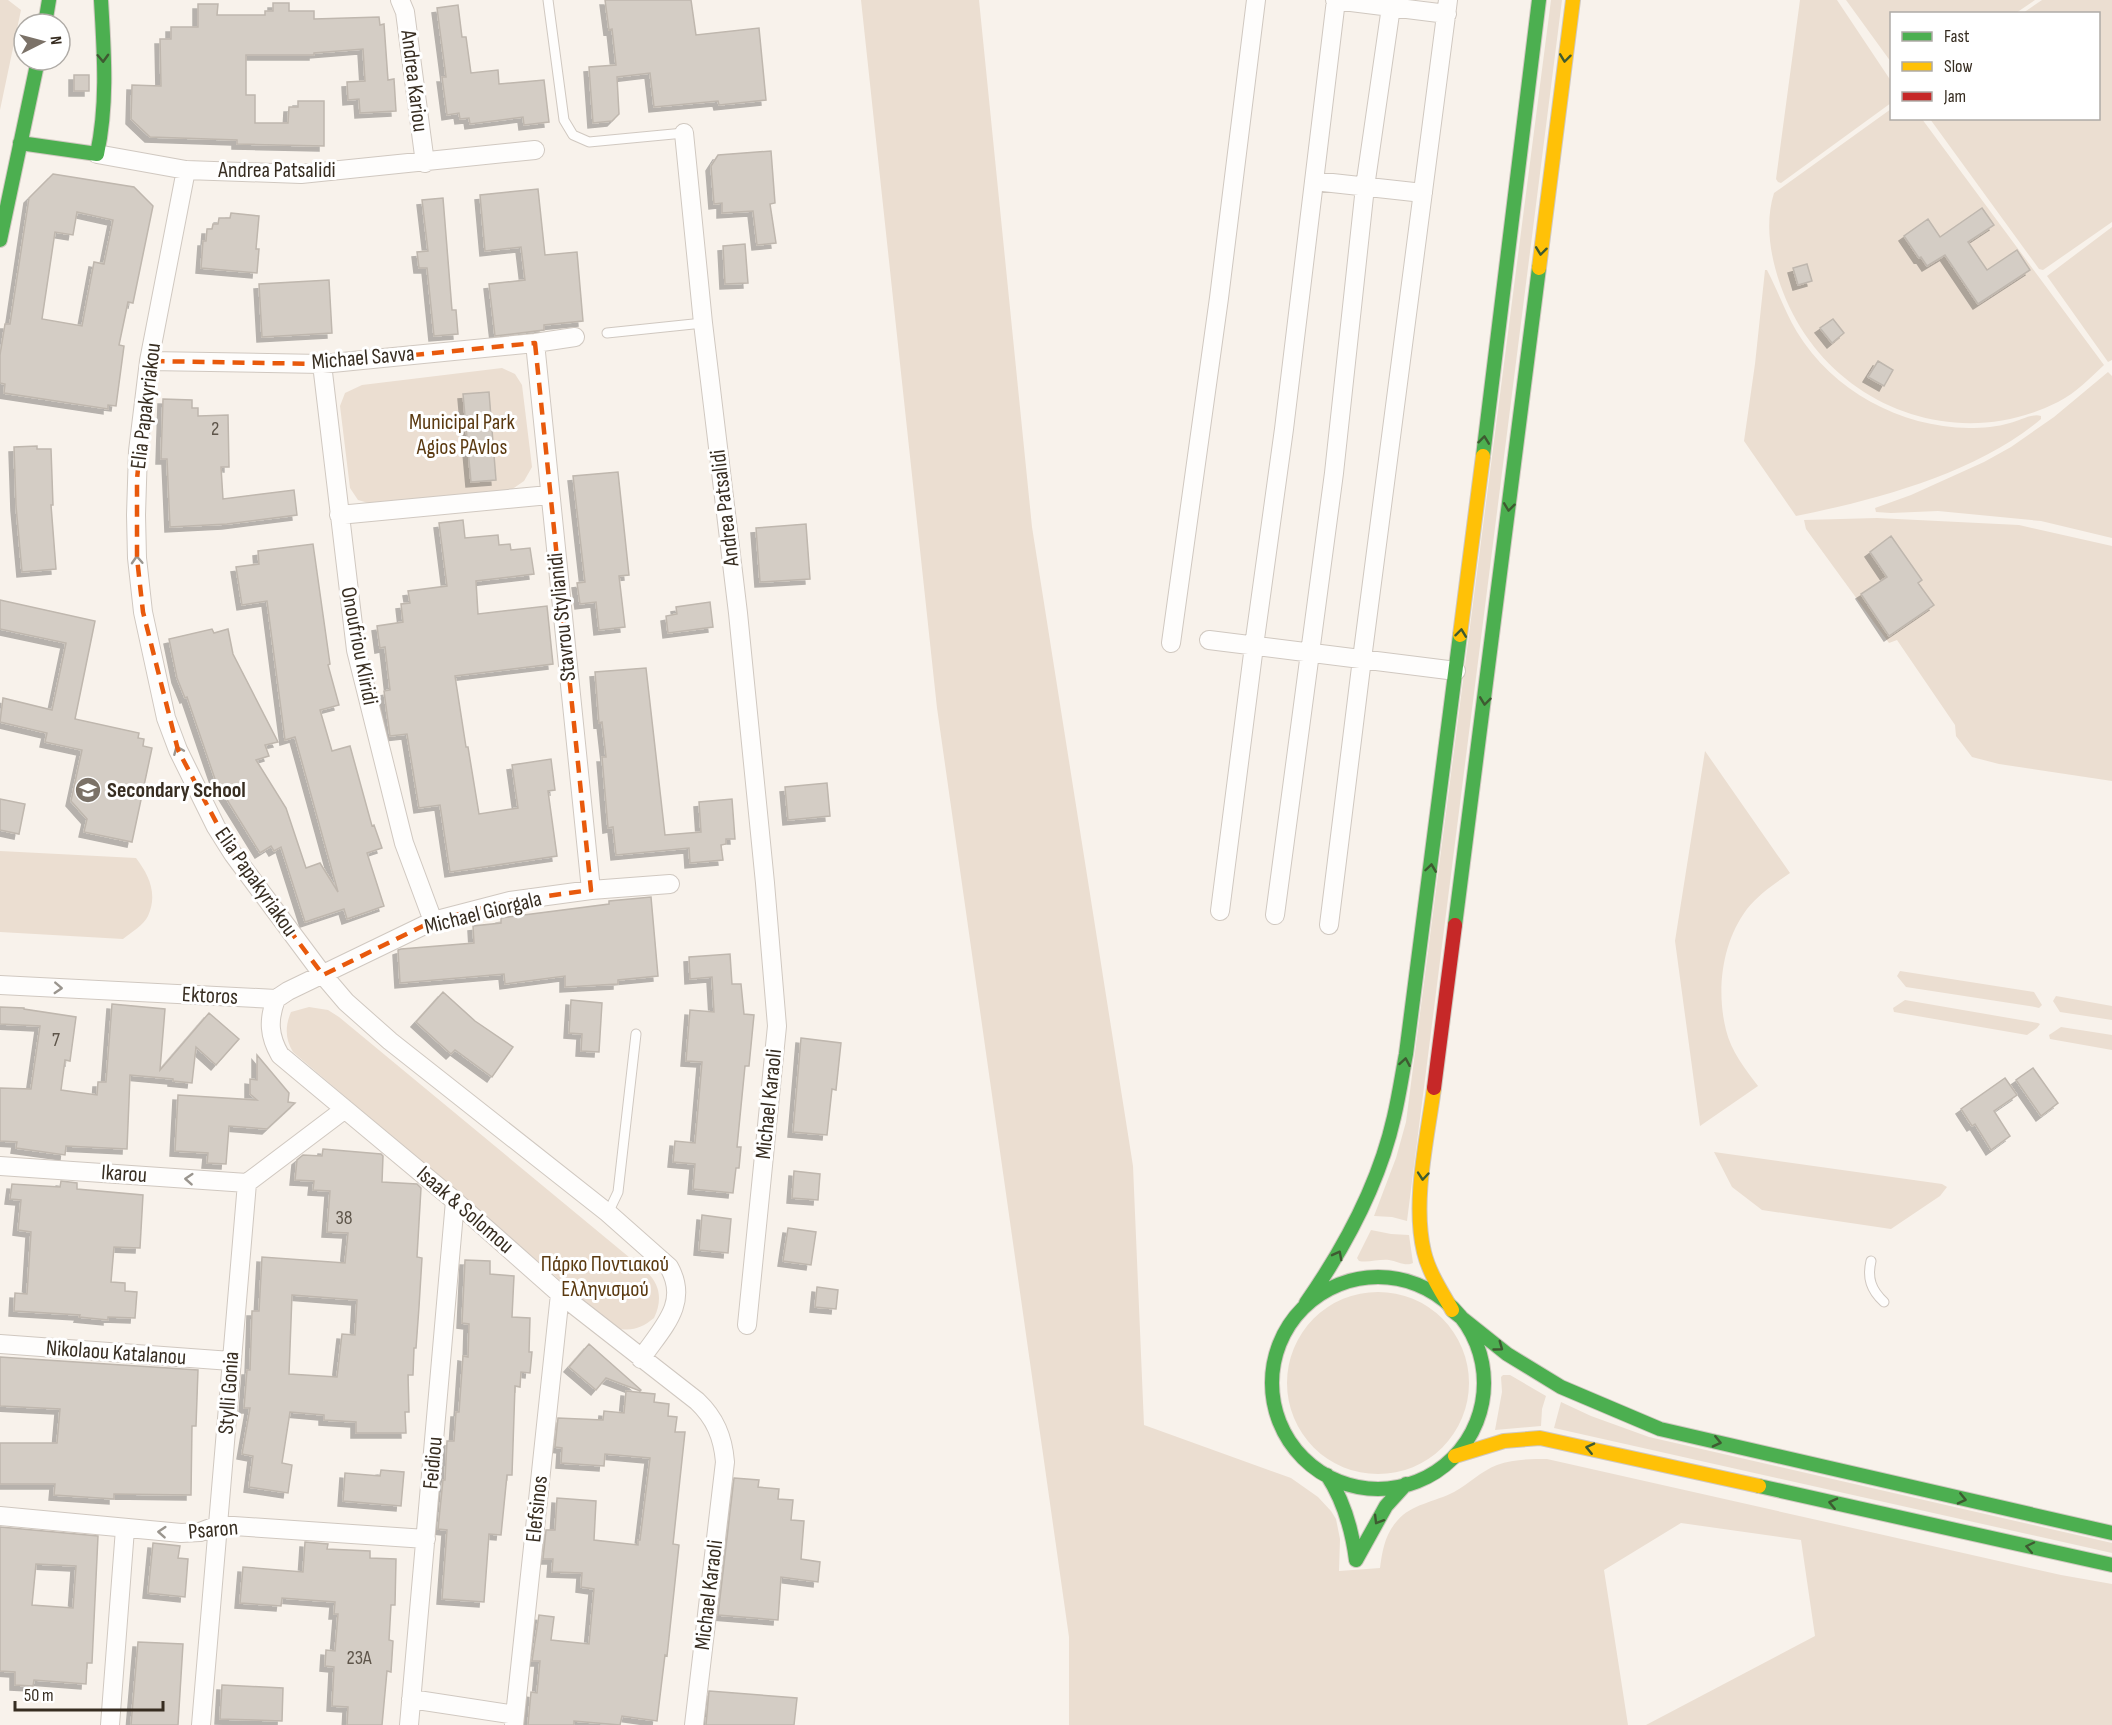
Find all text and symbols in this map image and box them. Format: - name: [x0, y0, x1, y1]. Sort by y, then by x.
- north arrow: [12, 12, 72, 72]
- legend: [1890, 12, 2100, 120]
- text: Fast: [1944, 26, 1970, 47]
- street label: Andrea Kariou: [394, 28, 434, 133]
- text: N: [46, 35, 65, 46]
- one-way arrow: [1560, 53, 1572, 63]
- one-way arrow: [97, 54, 110, 63]
- text: Slow: [1944, 56, 1973, 77]
- text: Jam: [1943, 86, 1966, 107]
- street label: Andrea Patsalidi: [217, 157, 336, 184]
- one-way arrow: [1535, 247, 1548, 256]
- street label: Michael Savva: [310, 340, 416, 376]
- street label: Elia Papakyriakou: [125, 341, 167, 471]
- park label: Municipal Park Agios PAvlos: [409, 409, 516, 461]
- house number: 2: [211, 417, 219, 441]
- one-way arrow: [1478, 435, 1490, 444]
- street label: Andrea Patsalidi: [704, 448, 746, 569]
- one-way arrow: [1503, 503, 1515, 512]
- street label: Stavrou Stylianidi: [542, 551, 582, 683]
- one-way arrow: [131, 556, 144, 565]
- street label: Onoufriou Kliridi: [334, 585, 384, 707]
- one-way arrow: [1454, 629, 1466, 638]
- one-way arrow: [1479, 696, 1491, 706]
- one-way arrow: [173, 746, 185, 757]
- school or university icon: Secondary School: [73, 775, 103, 805]
- place label: Secondary School: [107, 777, 246, 804]
- street label: Elia Papakyriakou: [209, 822, 303, 942]
- one-way arrow: [1424, 864, 1437, 873]
- street label: Michael Giorgala: [422, 885, 544, 941]
- one-way arrow: [54, 981, 63, 994]
- street label: Ektoros: [181, 981, 239, 1011]
- house number: 7: [52, 1028, 60, 1052]
- street label: Michael Karaoli: [750, 1047, 788, 1161]
- one-way arrow: [1398, 1057, 1411, 1067]
- street label: Ikarou: [100, 1159, 148, 1189]
- street label: Isaak & Solomou: [411, 1160, 519, 1260]
- one-way arrow: [1417, 1172, 1430, 1181]
- one-way arrow: [185, 1173, 194, 1186]
- house number: 38: [335, 1206, 353, 1230]
- one-way arrow: [1331, 1250, 1342, 1261]
- park label: Πάρκο Ποντιακού Ελληνισμού: [541, 1251, 669, 1303]
- street label: Nikolaou Katalanou: [45, 1335, 187, 1371]
- one-way arrow: [1492, 1340, 1503, 1351]
- street label: Stylli Gonia: [213, 1351, 245, 1435]
- one-way arrow: [1711, 1435, 1721, 1448]
- street label: Feidiou: [417, 1436, 449, 1490]
- one-way arrow: [1585, 1443, 1595, 1456]
- street label: Elefsinos: [520, 1474, 554, 1544]
- one-way arrow: [1957, 1492, 1967, 1505]
- one-way arrow: [1828, 1497, 1838, 1510]
- street label: Psaron: [187, 1514, 239, 1546]
- one-way arrow: [1373, 1514, 1385, 1524]
- one-way arrow: [157, 1526, 166, 1539]
- street label: Michael Karaoli: [689, 1538, 729, 1652]
- one-way arrow: [2025, 1541, 2035, 1554]
- house number: 23A: [346, 1646, 372, 1670]
- scale bar: [15, 1674, 164, 1712]
- text: 50 m: [24, 1685, 54, 1706]

